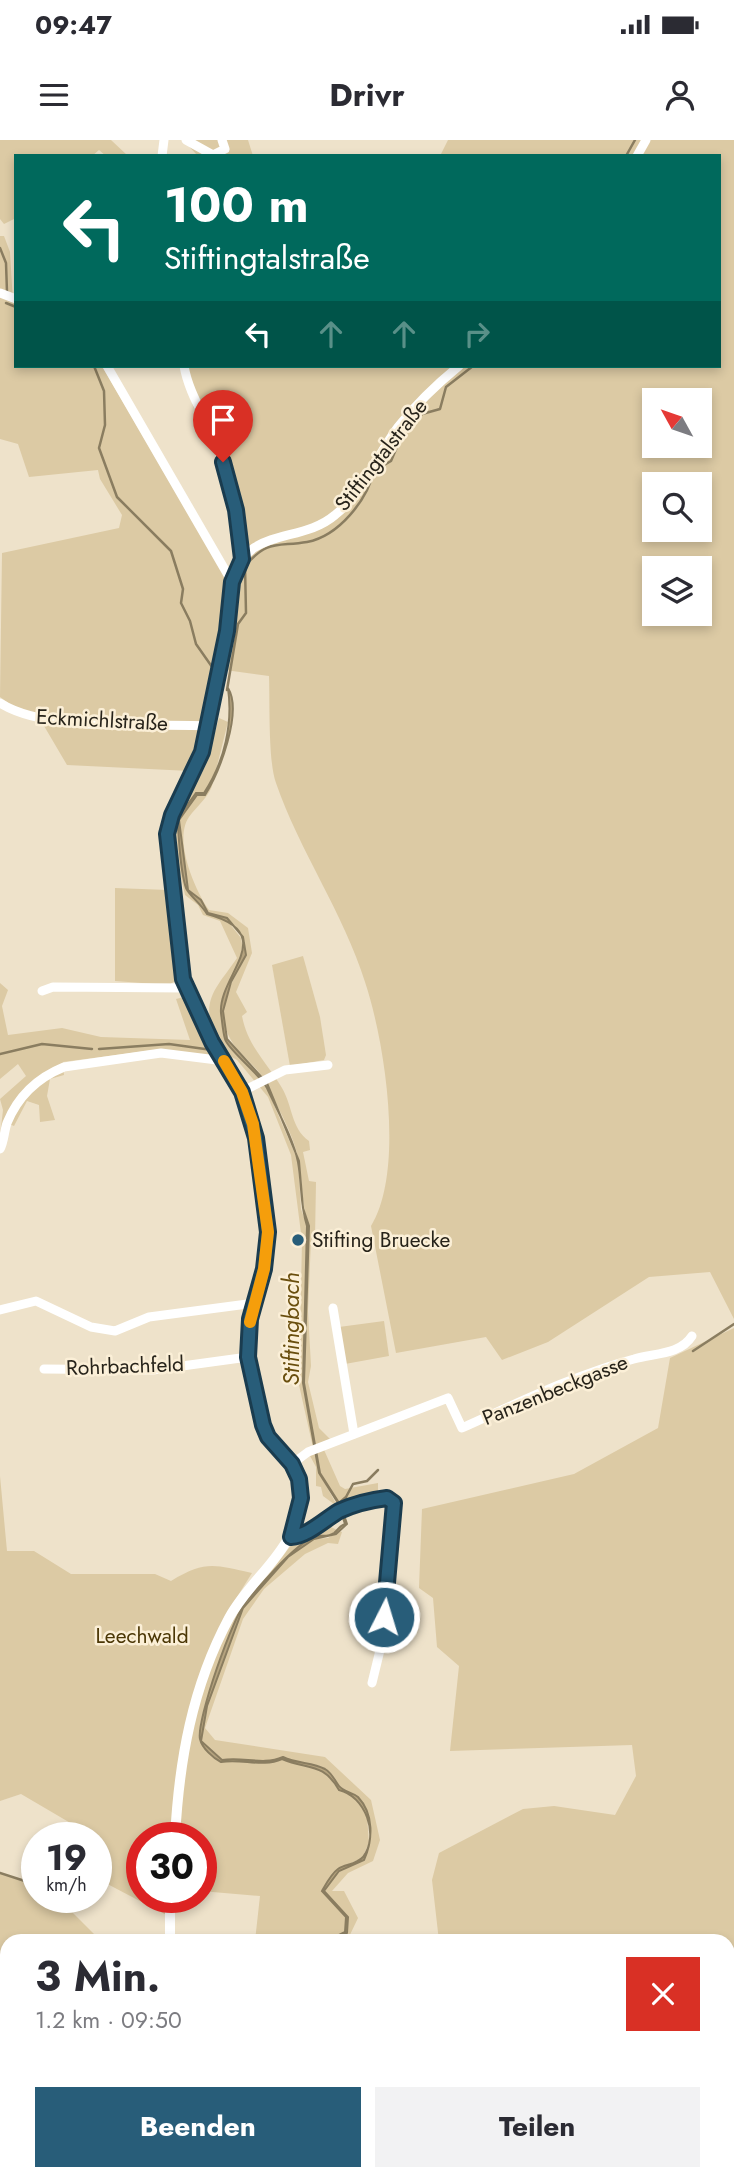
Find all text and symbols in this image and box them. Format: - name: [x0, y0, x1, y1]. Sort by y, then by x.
- text: 09:47: [35, 6, 112, 44]
- text: Drivr: [329, 72, 405, 118]
- icon: menu: [35, 76, 73, 114]
- icon: person: [661, 76, 699, 114]
- text: 100 m: [164, 170, 309, 240]
- icon: left: [49, 182, 140, 273]
- text: Stiftingtalstraße: [164, 235, 370, 281]
- icon: left: [239, 315, 277, 353]
- icon: ahead: [312, 315, 350, 353]
- icon: ahead: [385, 315, 423, 353]
- icon: right: [458, 315, 496, 353]
- north arrow: [642, 388, 712, 458]
- map controls: [642, 388, 712, 626]
- pin: [193, 390, 253, 462]
- street label: Stiftingtalstraße: [328, 392, 434, 517]
- icon: arrive: [204, 401, 242, 439]
- button: search: [642, 472, 712, 542]
- button: layers: [642, 556, 712, 626]
- street label: Eckmichlstraße: [35, 702, 169, 738]
- place label: Stifting Bruecke: [312, 1225, 451, 1255]
- marker: Stifting Bruecke: [290, 1232, 306, 1248]
- water label: Stiftingbach: [274, 1272, 308, 1386]
- street label: Panzenbeckgasse: [478, 1347, 633, 1433]
- street label: Rohrbachfeld: [65, 1349, 185, 1383]
- position arrow: [347, 1580, 421, 1654]
- park label: Leechwald: [95, 1621, 189, 1651]
- speed limit sign: 30: [126, 1822, 217, 1913]
- text: 19: [46, 1833, 87, 1883]
- text: km/h: [46, 1872, 87, 1898]
- text: 3 Min.: [35, 1946, 160, 2007]
- button: close: [626, 1957, 700, 2031]
- text: 1.2 km · 09:50: [35, 2003, 182, 2037]
- button: Beenden: [35, 2087, 361, 2167]
- button: Teilen: [375, 2087, 700, 2167]

